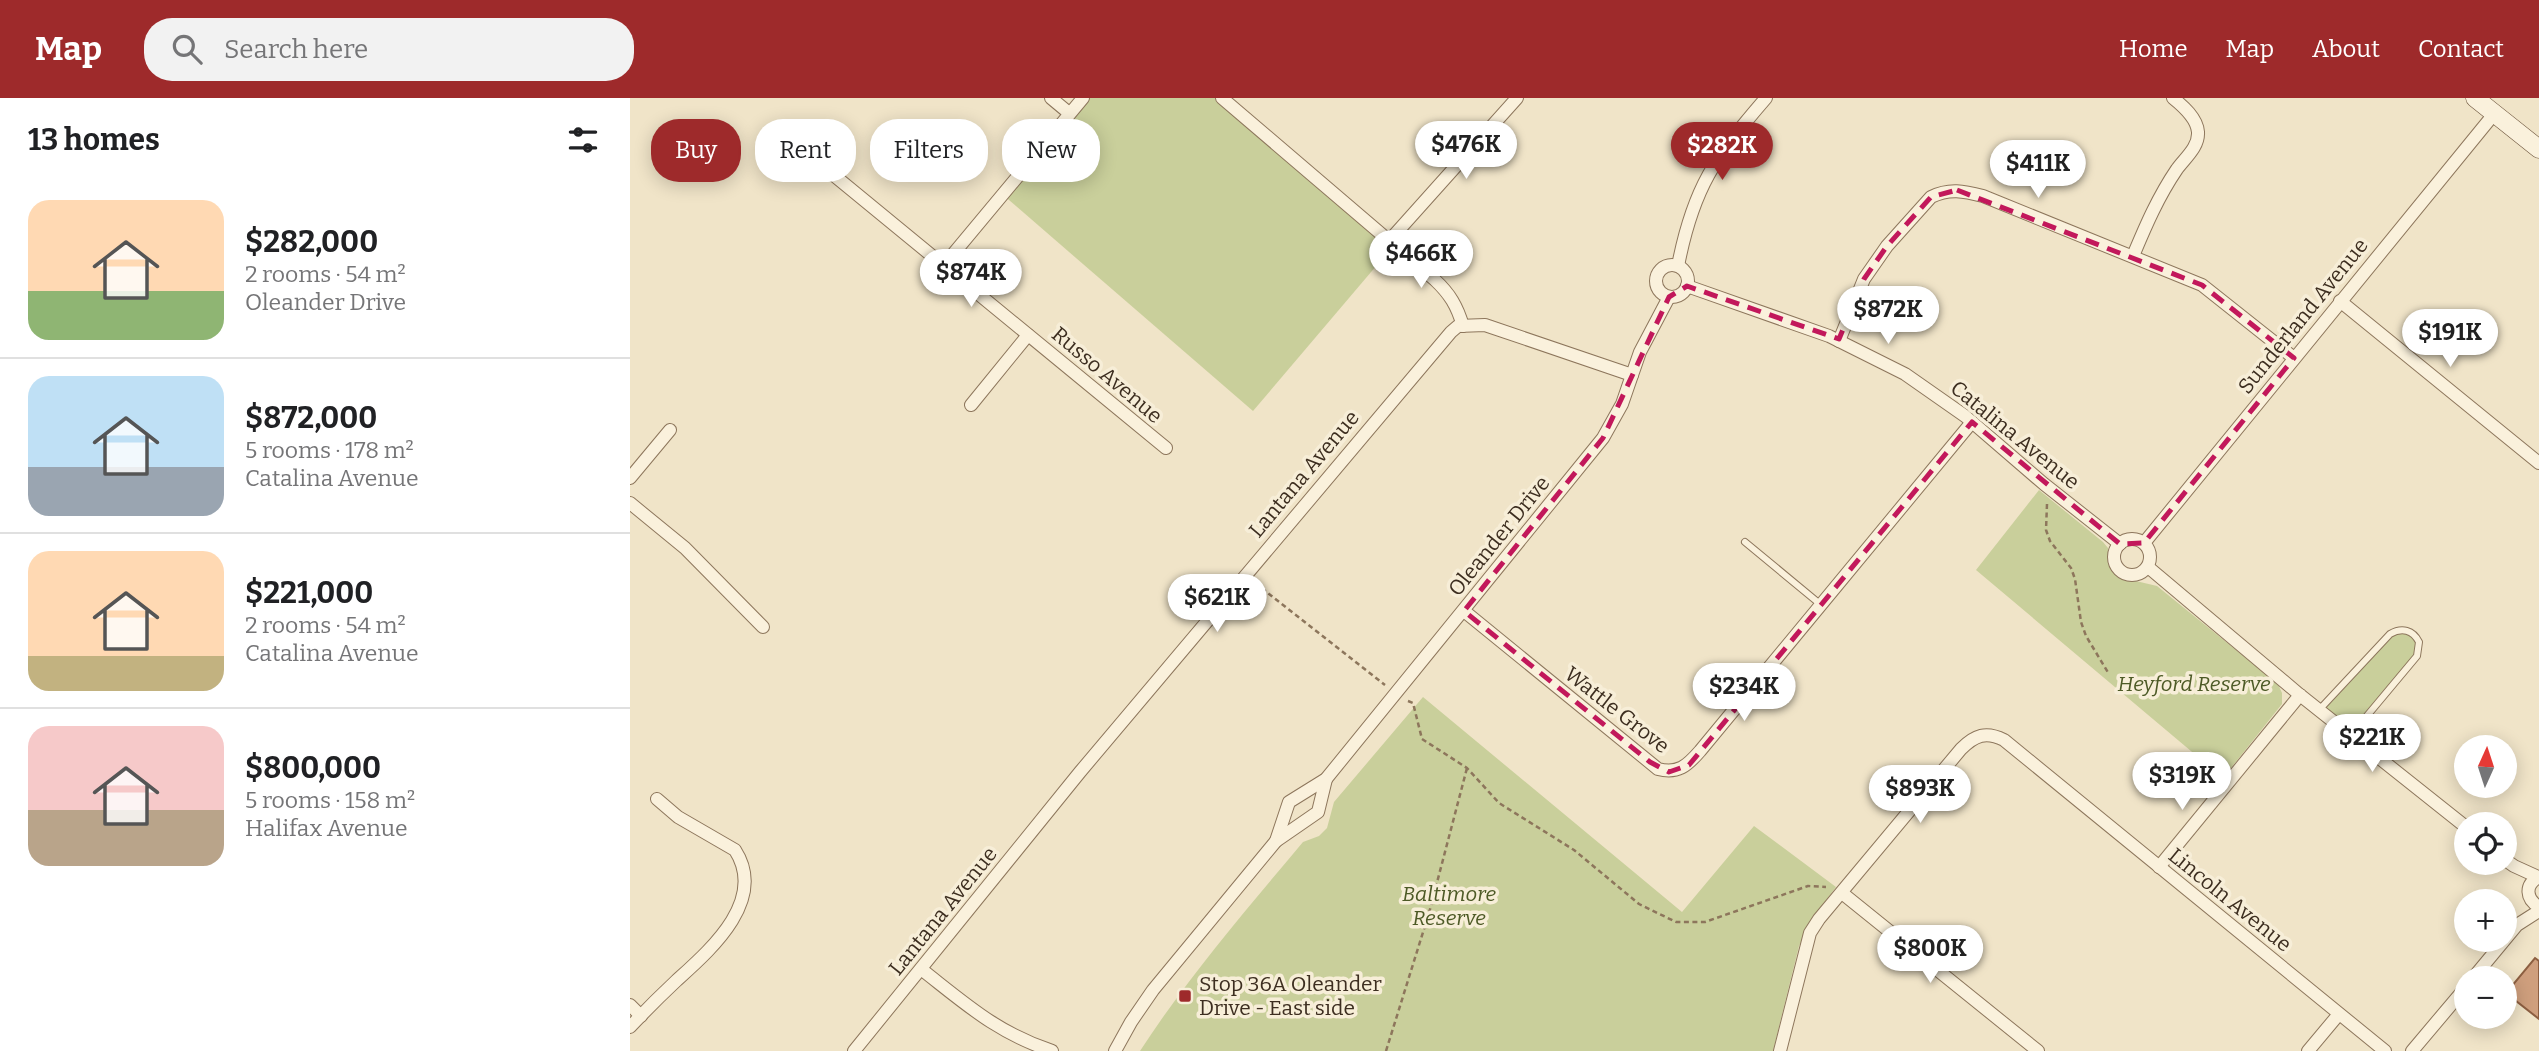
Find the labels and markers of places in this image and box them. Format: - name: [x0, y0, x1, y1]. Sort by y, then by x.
- pin: $476K: [1417, 122, 1515, 181]
- pin: $282K: [1673, 122, 1771, 182]
- pin: $411K: [1989, 140, 2087, 200]
- pin: $466K: [1372, 230, 1470, 290]
- pin: $874K: [922, 250, 1020, 309]
- pin: $872K: [1839, 286, 1937, 346]
- pin: $191K: [2401, 310, 2499, 369]
- pin: $621K: [1168, 574, 1266, 634]
- pin: $234K: [1695, 664, 1793, 723]
- pin: $221K: [2323, 714, 2421, 774]
- pin: $319K: [2133, 752, 2231, 812]
- pin: $893K: [1871, 766, 1969, 825]
- pin: $800K: [1881, 926, 1979, 985]
- place label: Stop 36A Oleander Drive - East side: [1199, 971, 1382, 1021]
- marker: Stop 36A Oleander Drive - East side: [1177, 988, 1193, 1004]

